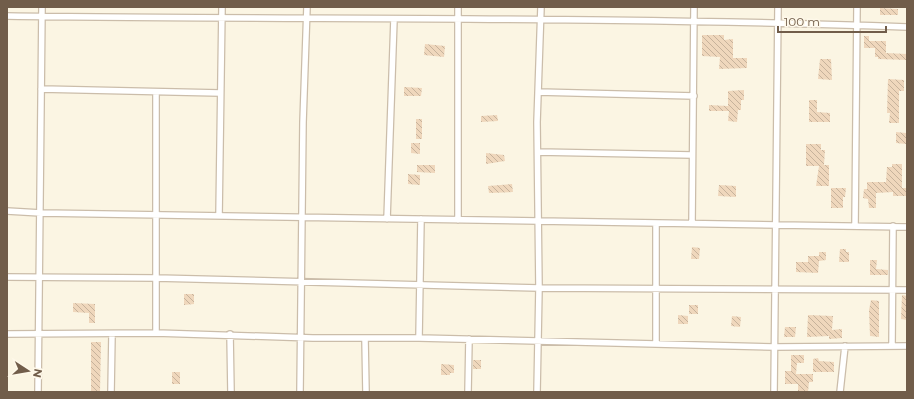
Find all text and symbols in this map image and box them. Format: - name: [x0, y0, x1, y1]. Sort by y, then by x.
- scale bar: [778, 8, 886, 34]
- text: 100 m: [784, 14, 820, 29]
- north arrow: [8, 351, 48, 391]
- text: N: [30, 367, 46, 379]

